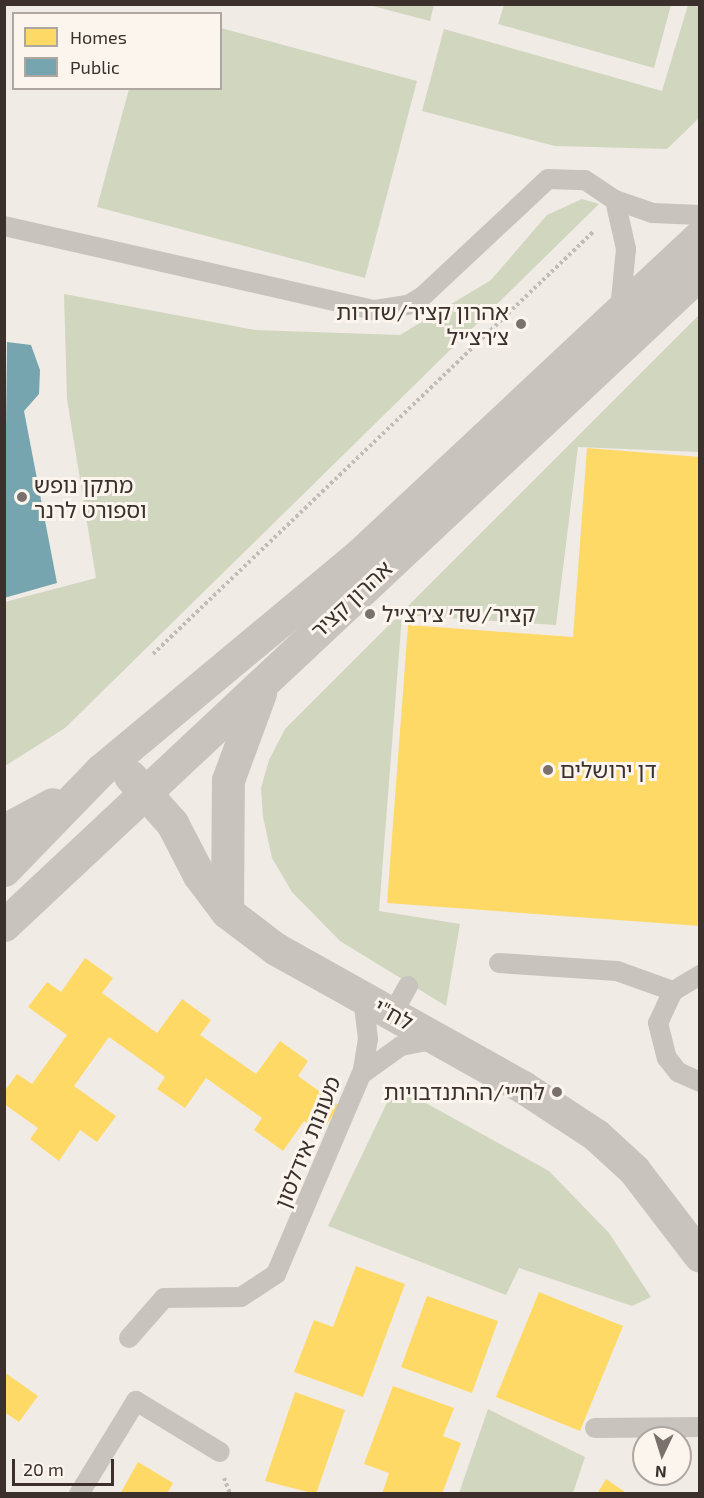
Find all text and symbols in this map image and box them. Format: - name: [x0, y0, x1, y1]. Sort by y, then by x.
- legend: [12, 12, 222, 90]
- text: Homes: [70, 26, 127, 48]
- text: Public: [70, 56, 120, 78]
- place label: אהרון קציר/שדרות צ׳רצ׳יל: [336, 298, 509, 350]
- marker: אהרון קציר/שדרות צ׳רצ׳יל: [514, 317, 528, 331]
- place label: מתקן נופש וספורט לרנר: [34, 471, 147, 522]
- marker: מתקן נופש וספורט לרנר: [15, 490, 29, 504]
- street label: אהרון קציר: [305, 555, 397, 643]
- place label: קציר/שד׳ צ׳רצ׳יל: [382, 601, 536, 627]
- marker: קציר/שד׳ צ׳רצ׳יל: [363, 607, 377, 621]
- place label: דן ירושלים: [560, 757, 657, 783]
- marker: דן ירושלים: [541, 763, 555, 777]
- street label: לח"י: [370, 993, 418, 1035]
- street label: מעונות אידלסון: [269, 1072, 345, 1212]
- place label: לח״י/ההתנדבויות: [384, 1079, 545, 1105]
- marker: לח״י/ההתנדבויות: [550, 1085, 564, 1099]
- north arrow: [632, 1426, 692, 1486]
- scale bar: [15, 1447, 117, 1485]
- text: 20 m: [23, 1458, 64, 1480]
- text: N: [654, 1463, 667, 1482]

